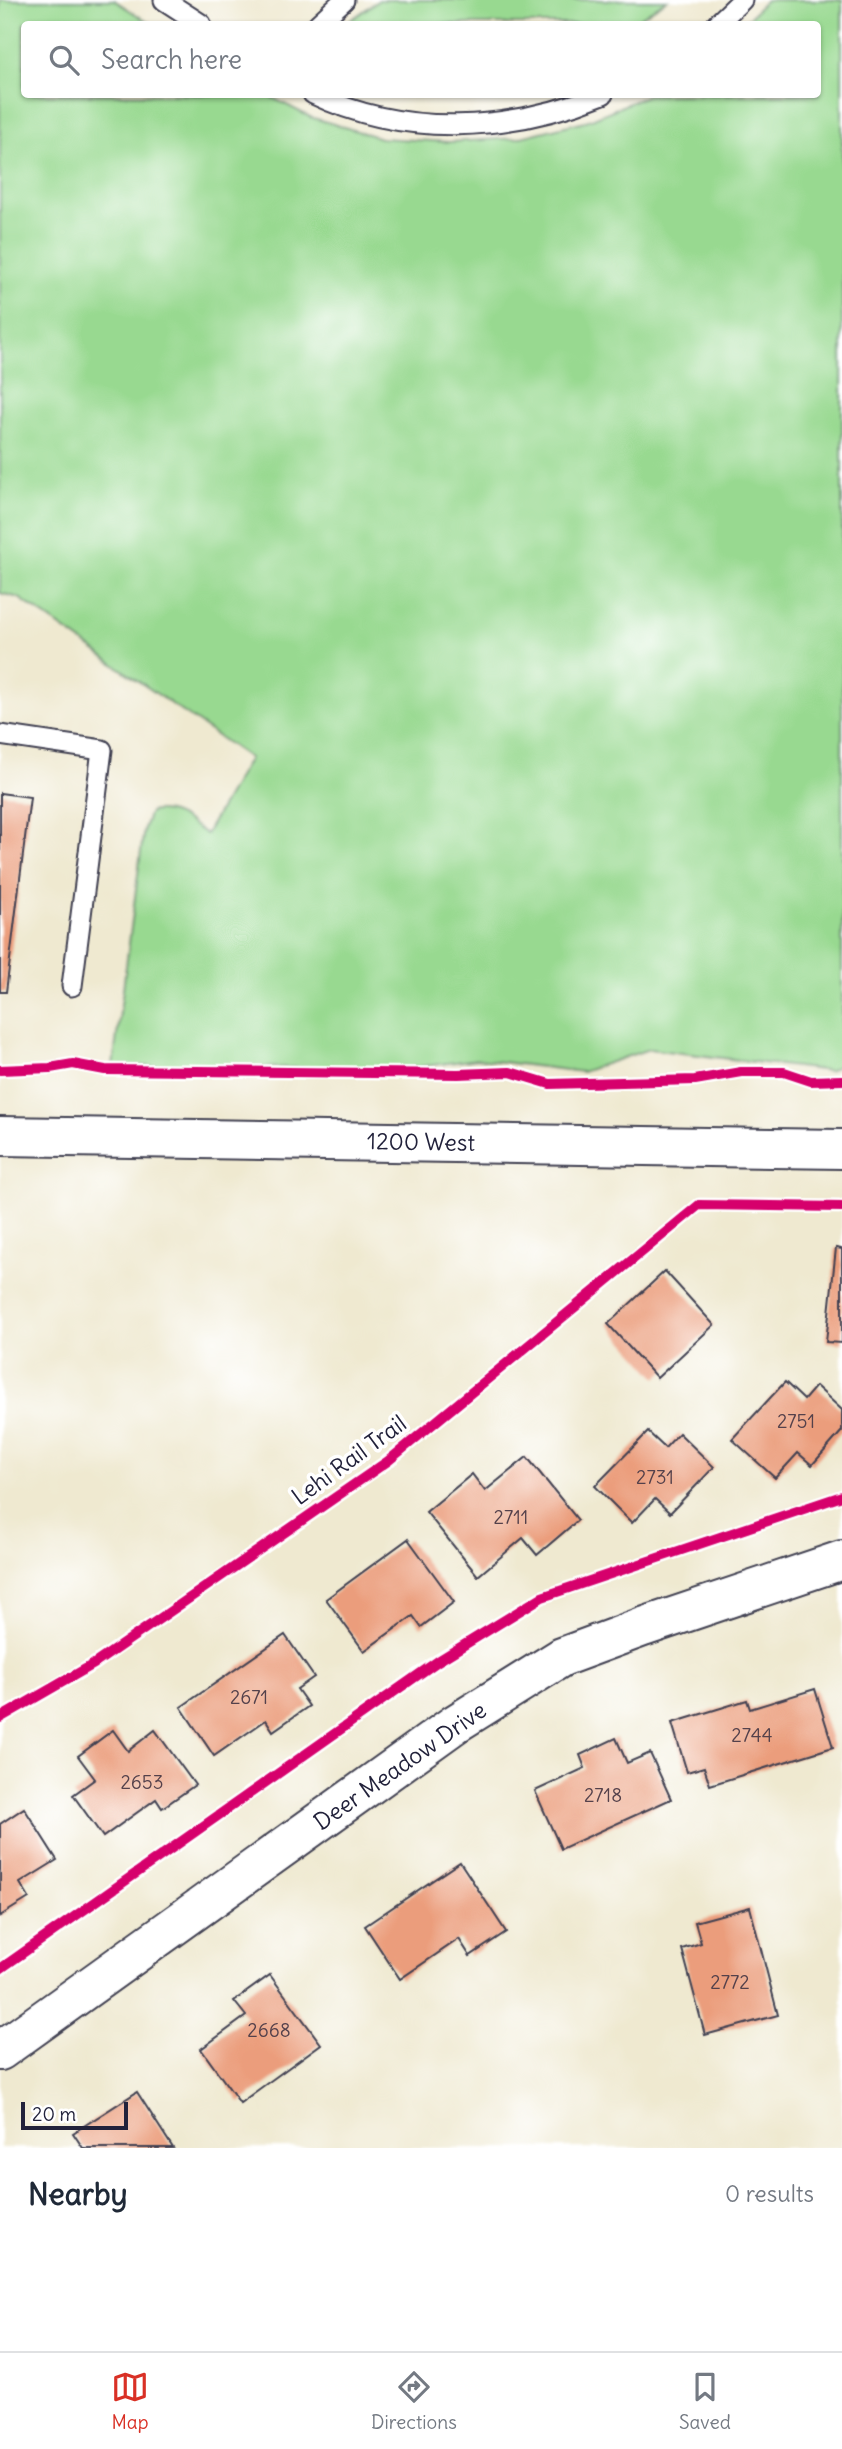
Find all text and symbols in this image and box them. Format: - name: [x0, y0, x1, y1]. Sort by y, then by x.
- search box: [21, 21, 821, 98]
- icon: search: [45, 41, 83, 79]
- text: Search here: [101, 43, 242, 76]
- street label: 1200 West: [367, 1126, 476, 1157]
- street label: Lehi Rail Trail: [286, 1408, 412, 1511]
- house number: 2751: [777, 1409, 815, 1433]
- house number: 2731: [636, 1465, 674, 1489]
- house number: 2711: [494, 1505, 528, 1529]
- house number: 2671: [230, 1685, 268, 1709]
- street label: Deer Meadow Drive: [308, 1695, 492, 1836]
- house number: 2744: [731, 1723, 773, 1747]
- house number: 2653: [120, 1770, 164, 1794]
- house number: 2718: [584, 1783, 622, 1807]
- house number: 2772: [710, 1970, 750, 1994]
- house number: 2668: [247, 2018, 291, 2042]
- scale bar: [21, 2099, 128, 2131]
- text: 20 m: [32, 2102, 76, 2126]
- text: Nearby: [28, 2175, 128, 2213]
- text: 0 results: [725, 2179, 814, 2208]
- tab: Map: [111, 2368, 149, 2434]
- tab: Directions: [371, 2368, 457, 2434]
- tab: Saved: [679, 2368, 731, 2434]

